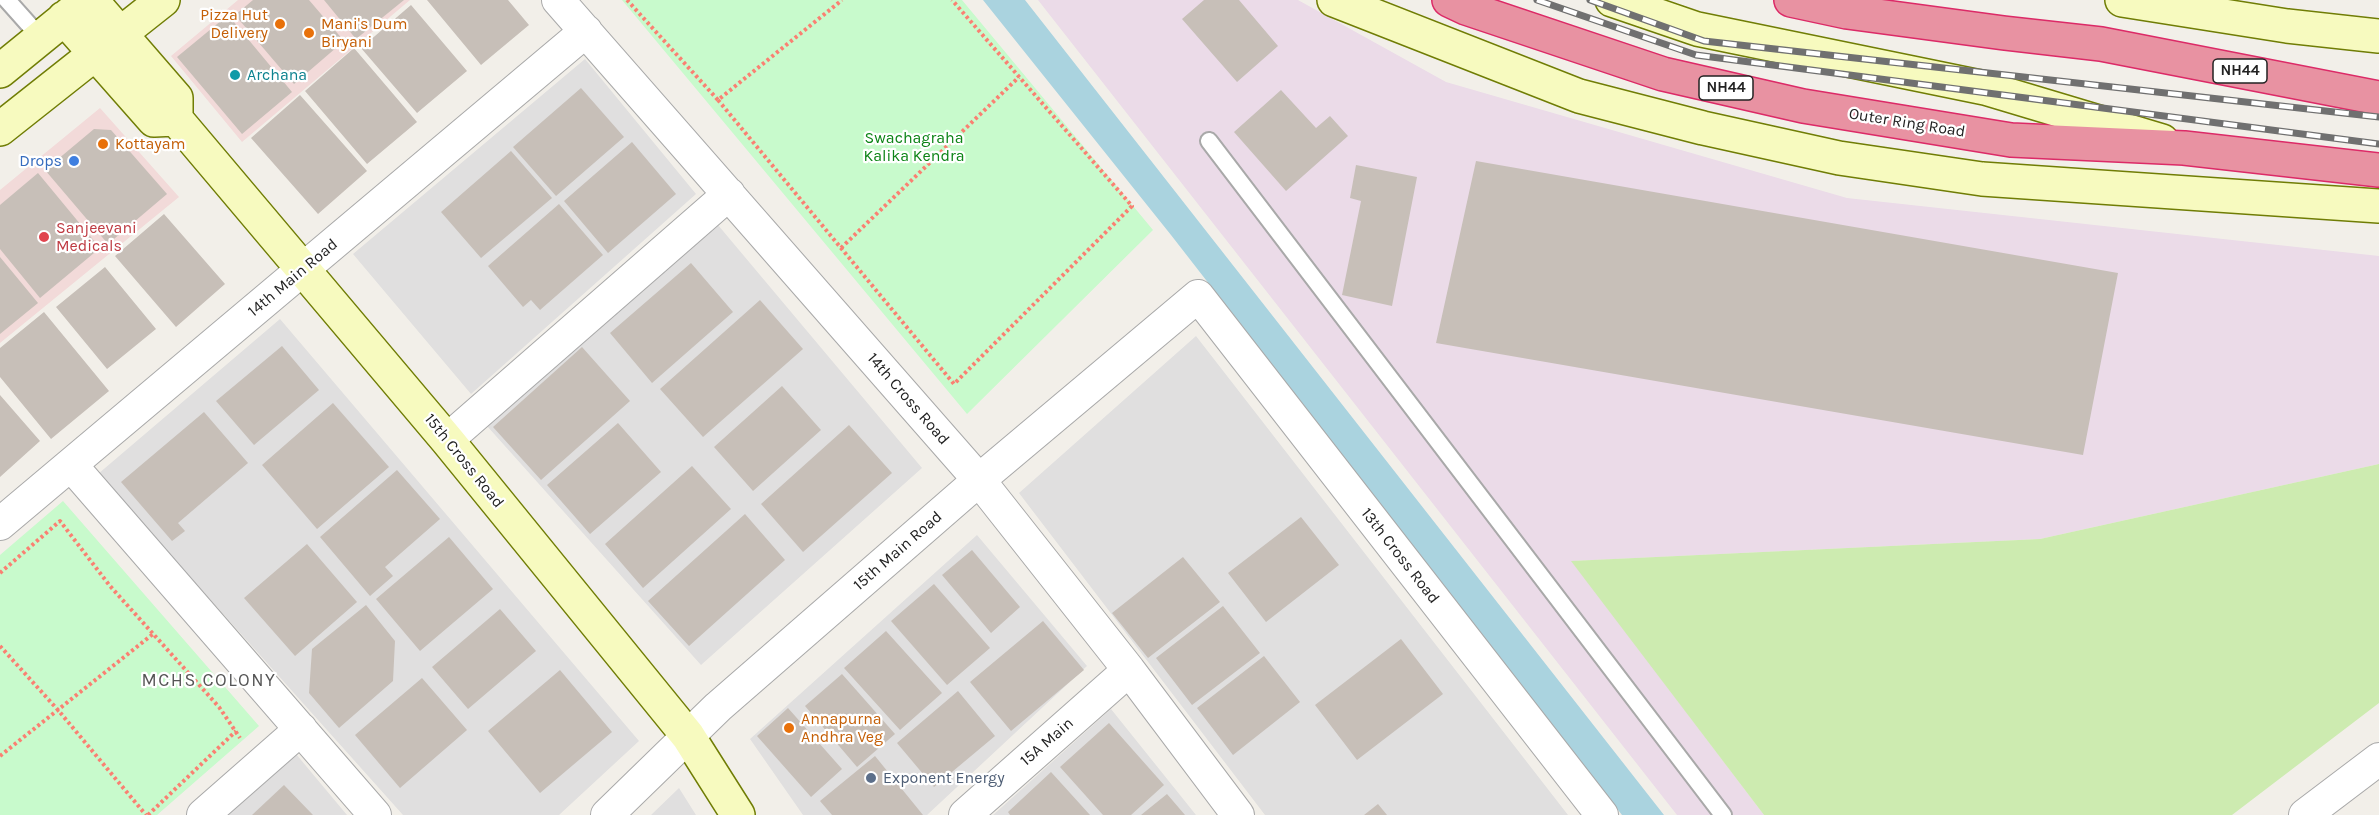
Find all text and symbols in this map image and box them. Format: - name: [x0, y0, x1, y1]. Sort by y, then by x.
- place label: Pizza Hut Delivery: [200, 5, 268, 43]
- place label: Mani's Dum Biryani: [321, 14, 407, 52]
- marker: Pizza Hut Delivery: [273, 17, 287, 31]
- marker: Mani's Dum Biryani: [302, 26, 316, 40]
- road number: NH44: [2213, 59, 2267, 83]
- place label: Archana: [247, 65, 307, 85]
- marker: Archana: [228, 68, 242, 82]
- road number: NH44: [1699, 76, 1753, 100]
- street label: Outer Ring Road: [1847, 104, 1967, 142]
- park label: Swachagraha Kalika Kendra: [863, 128, 965, 166]
- place label: Kottayam: [115, 134, 186, 154]
- marker: Kottayam: [96, 137, 110, 151]
- place label: Drops: [19, 151, 62, 171]
- marker: Drops: [67, 154, 81, 168]
- place label: Sanjeevani Medicals: [56, 218, 137, 256]
- marker: Sanjeevani Medicals: [37, 230, 51, 244]
- street label: 14th Main Road: [244, 235, 342, 321]
- street label: 14th Cross Road: [863, 349, 953, 449]
- street label: 15th Cross Road: [420, 410, 508, 512]
- street label: 13th Cross Road: [1357, 504, 1443, 608]
- street label: 15th Main Road: [850, 507, 946, 595]
- district label: MCHS COLONY: [142, 670, 276, 692]
- place label: Annapurna Andhra Veg: [801, 709, 883, 747]
- street label: 15A Main: [1017, 714, 1077, 770]
- marker: Annapurna Andhra Veg: [782, 721, 796, 735]
- place label: Exponent Energy: [883, 768, 1005, 788]
- marker: Exponent Energy: [864, 771, 878, 785]

